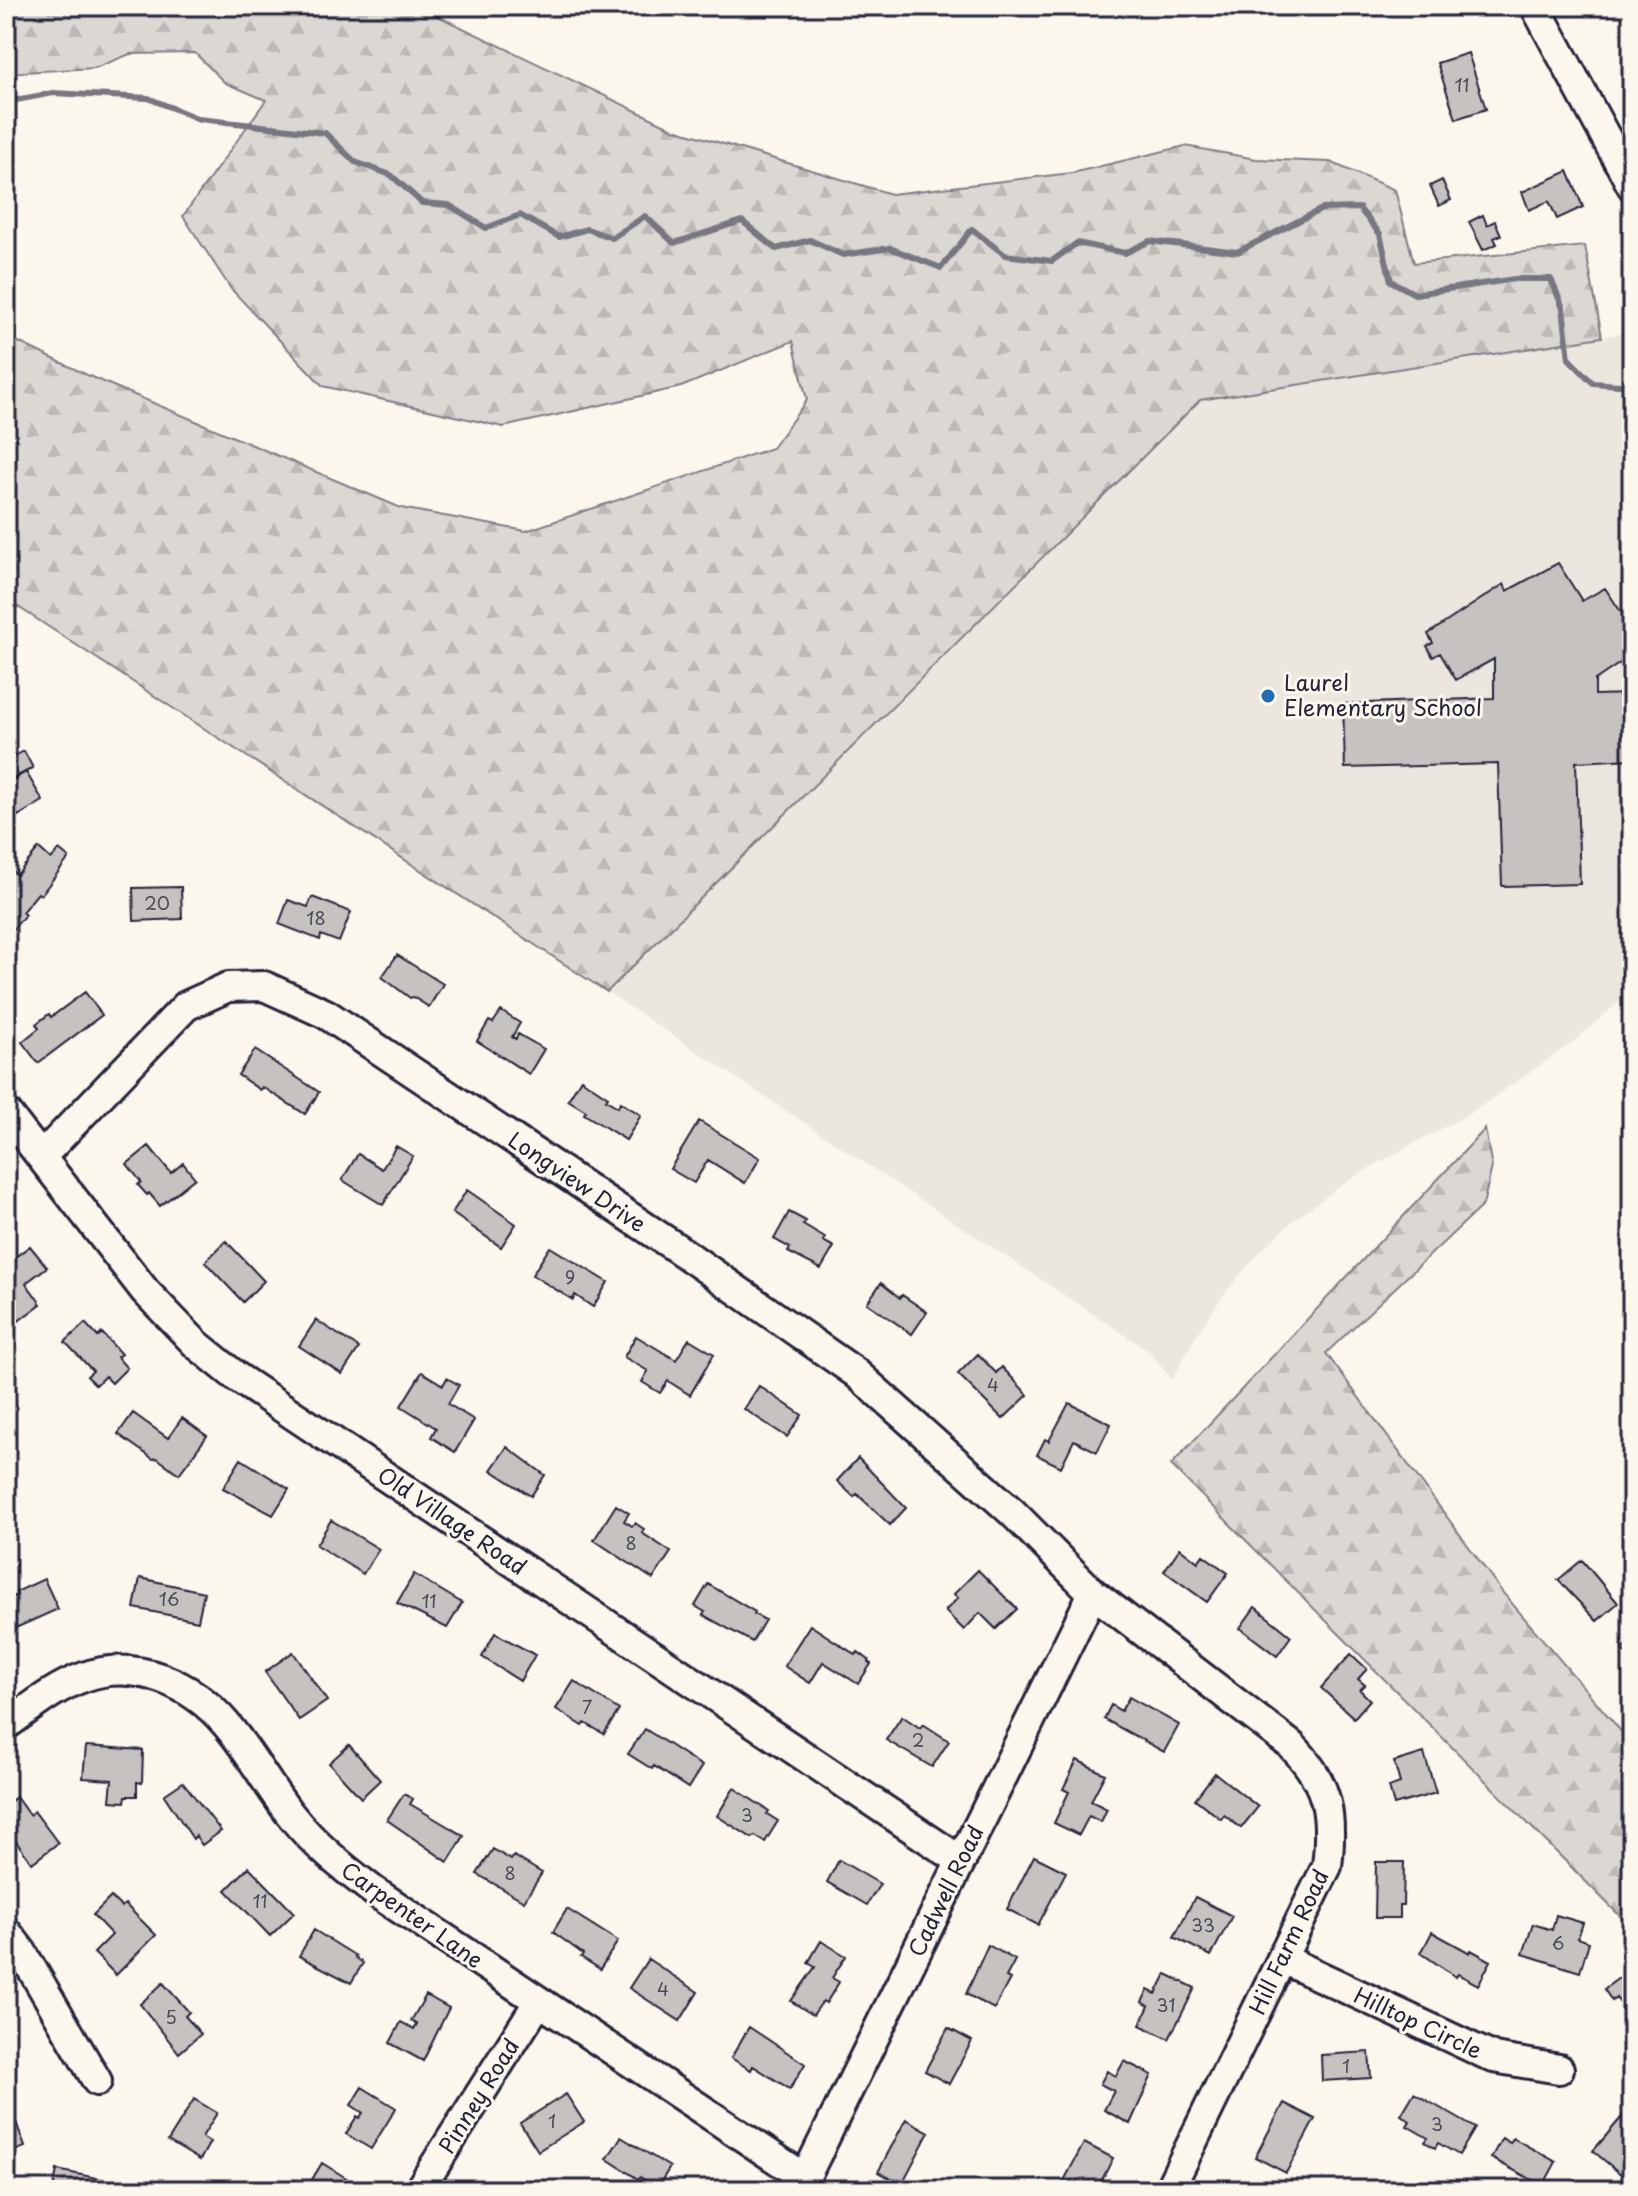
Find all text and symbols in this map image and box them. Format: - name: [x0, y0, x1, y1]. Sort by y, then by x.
- house number: 11: [1454, 71, 1470, 98]
- place label: Laurel Elementary School: [1284, 665, 1482, 723]
- marker: Laurel Elementary School: [1259, 687, 1277, 705]
- house number: 20: [144, 889, 170, 916]
- house number: 18: [306, 904, 326, 931]
- street label: Longview Drive: [502, 1122, 653, 1239]
- house number: 9: [565, 1263, 575, 1290]
- house number: 4: [987, 1371, 999, 1398]
- street label: Old Village Road: [372, 1458, 534, 1582]
- house number: 8: [625, 1529, 637, 1556]
- house number: 16: [159, 1585, 179, 1612]
- house number: 11: [421, 1587, 437, 1614]
- house number: 7: [582, 1693, 592, 1720]
- house number: 2: [912, 1726, 924, 1753]
- house number: 3: [741, 1801, 753, 1828]
- street label: Cadwell Road: [899, 1819, 991, 1962]
- street label: Carpenter Lane: [335, 1853, 490, 1975]
- house number: 8: [504, 1859, 516, 1886]
- street label: Hill Farm Road: [1240, 1863, 1336, 2019]
- house number: 11: [252, 1887, 268, 1914]
- house number: 33: [1191, 1911, 1215, 1938]
- house number: 6: [1552, 1929, 1564, 1956]
- house number: 4: [657, 1975, 669, 2002]
- street label: Hilltop Circle: [1349, 1978, 1488, 2066]
- house number: 31: [1157, 1991, 1175, 2018]
- house number: 5: [165, 2003, 177, 2030]
- street label: Pinney Road: [429, 2031, 526, 2159]
- house number: 1: [1342, 2052, 1350, 2079]
- house number: 1: [548, 2107, 556, 2134]
- house number: 3: [1431, 2110, 1443, 2137]

